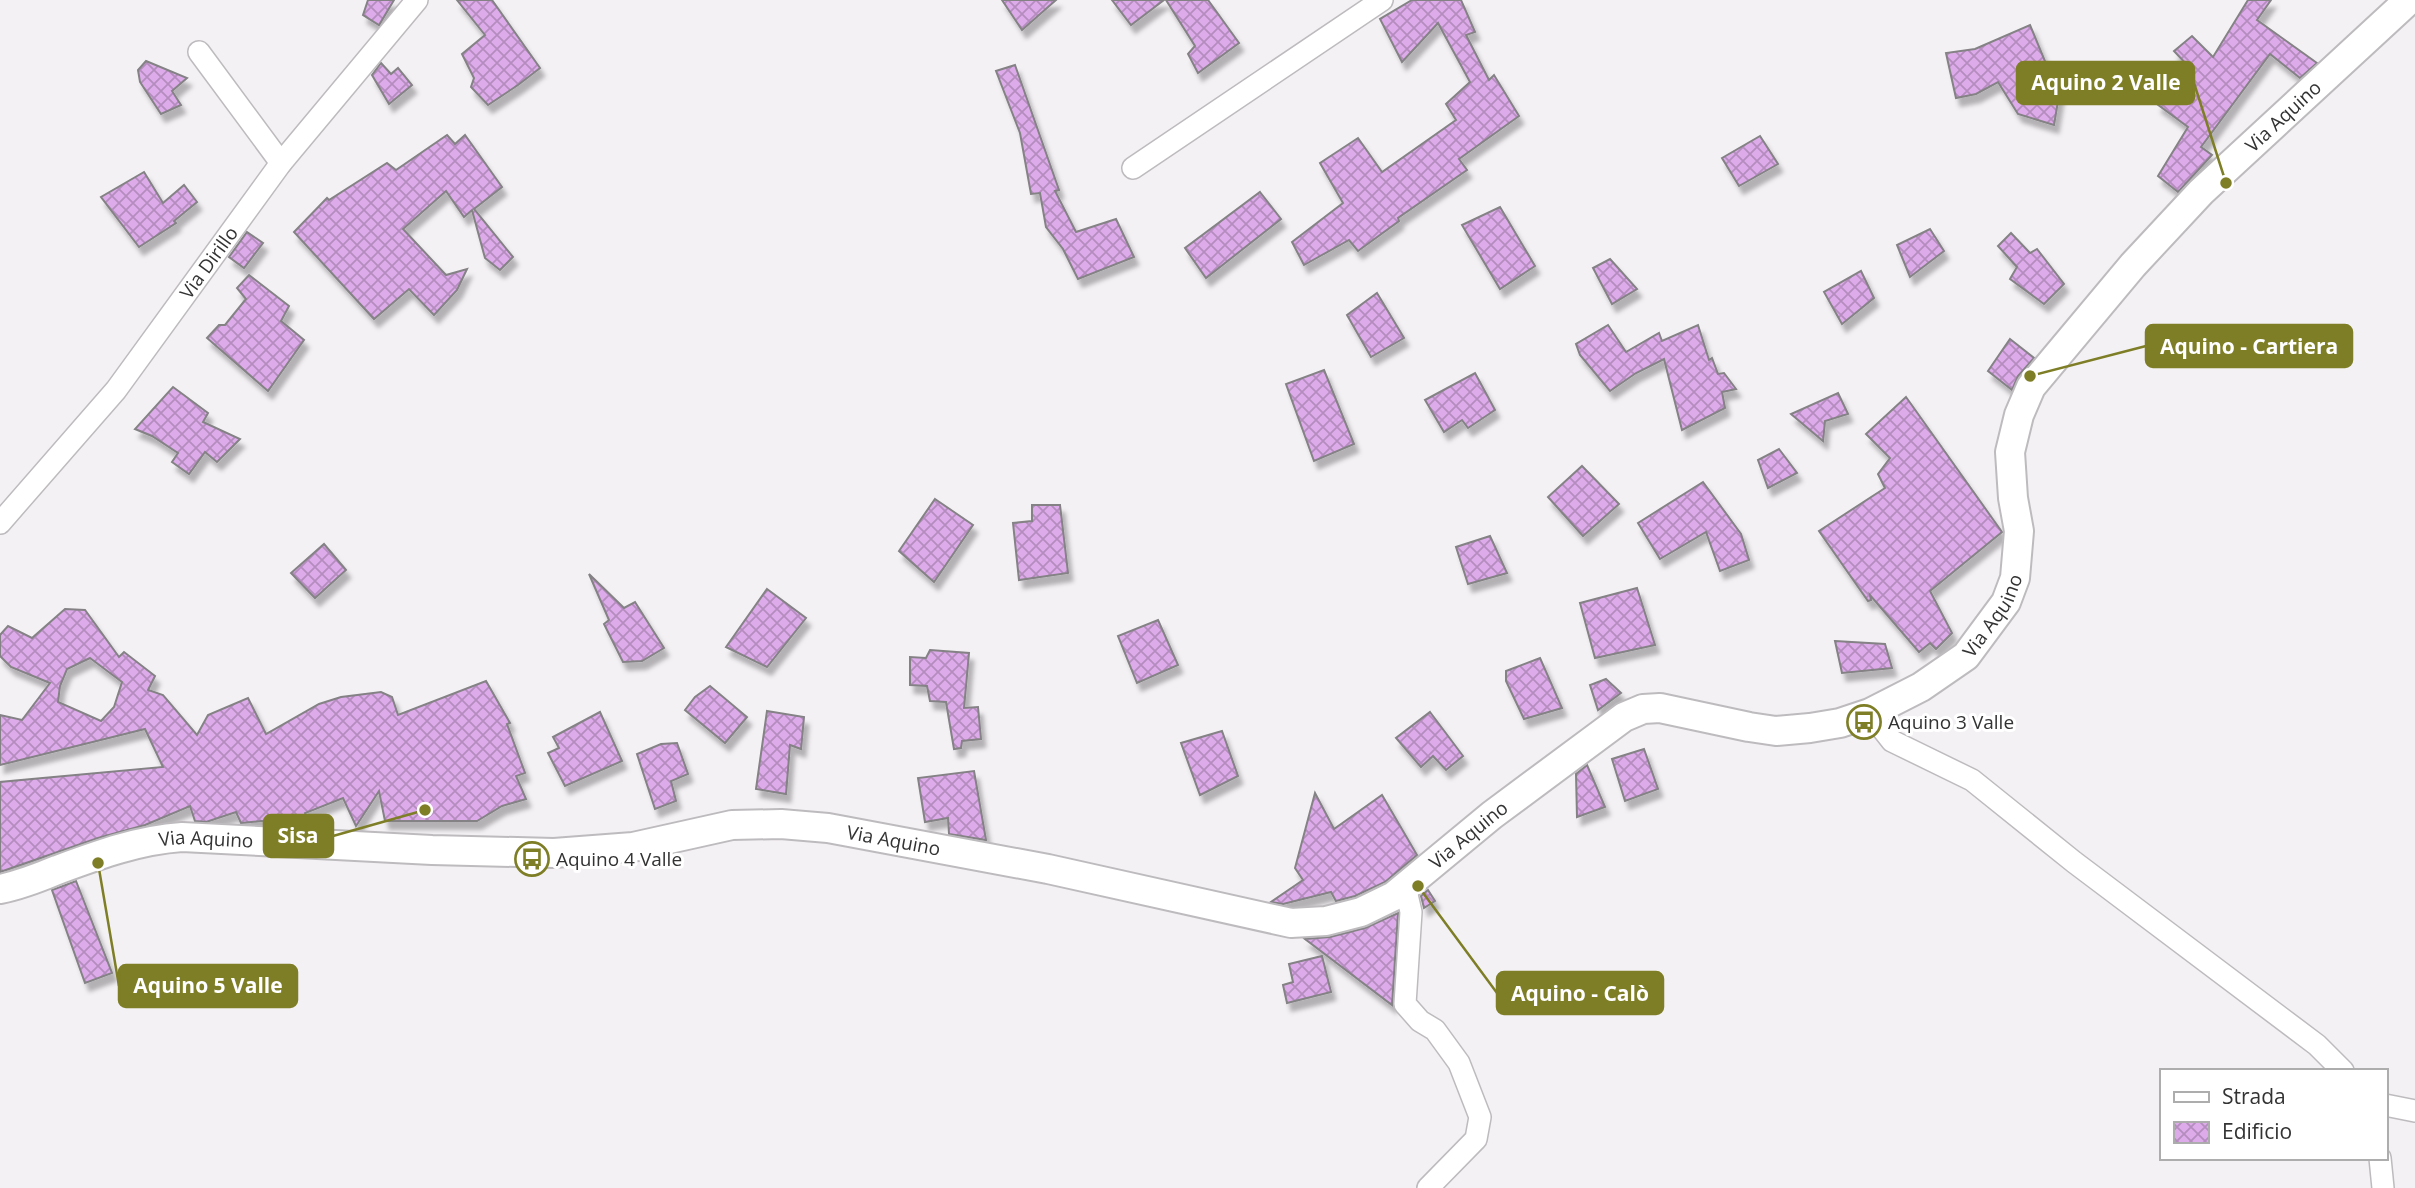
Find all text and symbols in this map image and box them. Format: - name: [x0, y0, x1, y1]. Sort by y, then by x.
- callout: Aquino 2 Valle: [2017, 62, 2194, 104]
- text: Aquino 2 Valle: [2031, 68, 2181, 96]
- street label: Via Aquino: [2239, 74, 2327, 158]
- street label: Via Dirillo: [173, 221, 244, 304]
- callout: Aquino - Cartiera: [2146, 325, 2352, 367]
- text: Aquino - Cartiera: [2160, 332, 2338, 360]
- street label: Via Aquino: [1956, 570, 2028, 663]
- bus stop icon: Aquino 3 Valle: [1845, 703, 1883, 741]
- place label: Aquino 3 Valle: [1888, 709, 2014, 735]
- street label: Via Aquino: [1423, 795, 1513, 875]
- callout: Sisa: [264, 815, 333, 857]
- street label: Via Aquino: [845, 819, 943, 862]
- text: Sisa: [277, 821, 319, 849]
- street label: Via Aquino: [157, 824, 254, 854]
- bus stop icon: Aquino 4 Valle: [513, 840, 551, 878]
- place label: Aquino 4 Valle: [556, 846, 682, 872]
- callout: Aquino 5 Valle: [119, 965, 297, 1007]
- text: Aquino 5 Valle: [133, 971, 283, 999]
- callout: Aquino - Calò: [1497, 972, 1663, 1014]
- text: Aquino - Calò: [1511, 979, 1649, 1007]
- legend: [2160, 1069, 2387, 1160]
- text: Strada: [2222, 1082, 2286, 1110]
- text: Edificio: [2222, 1117, 2292, 1145]

